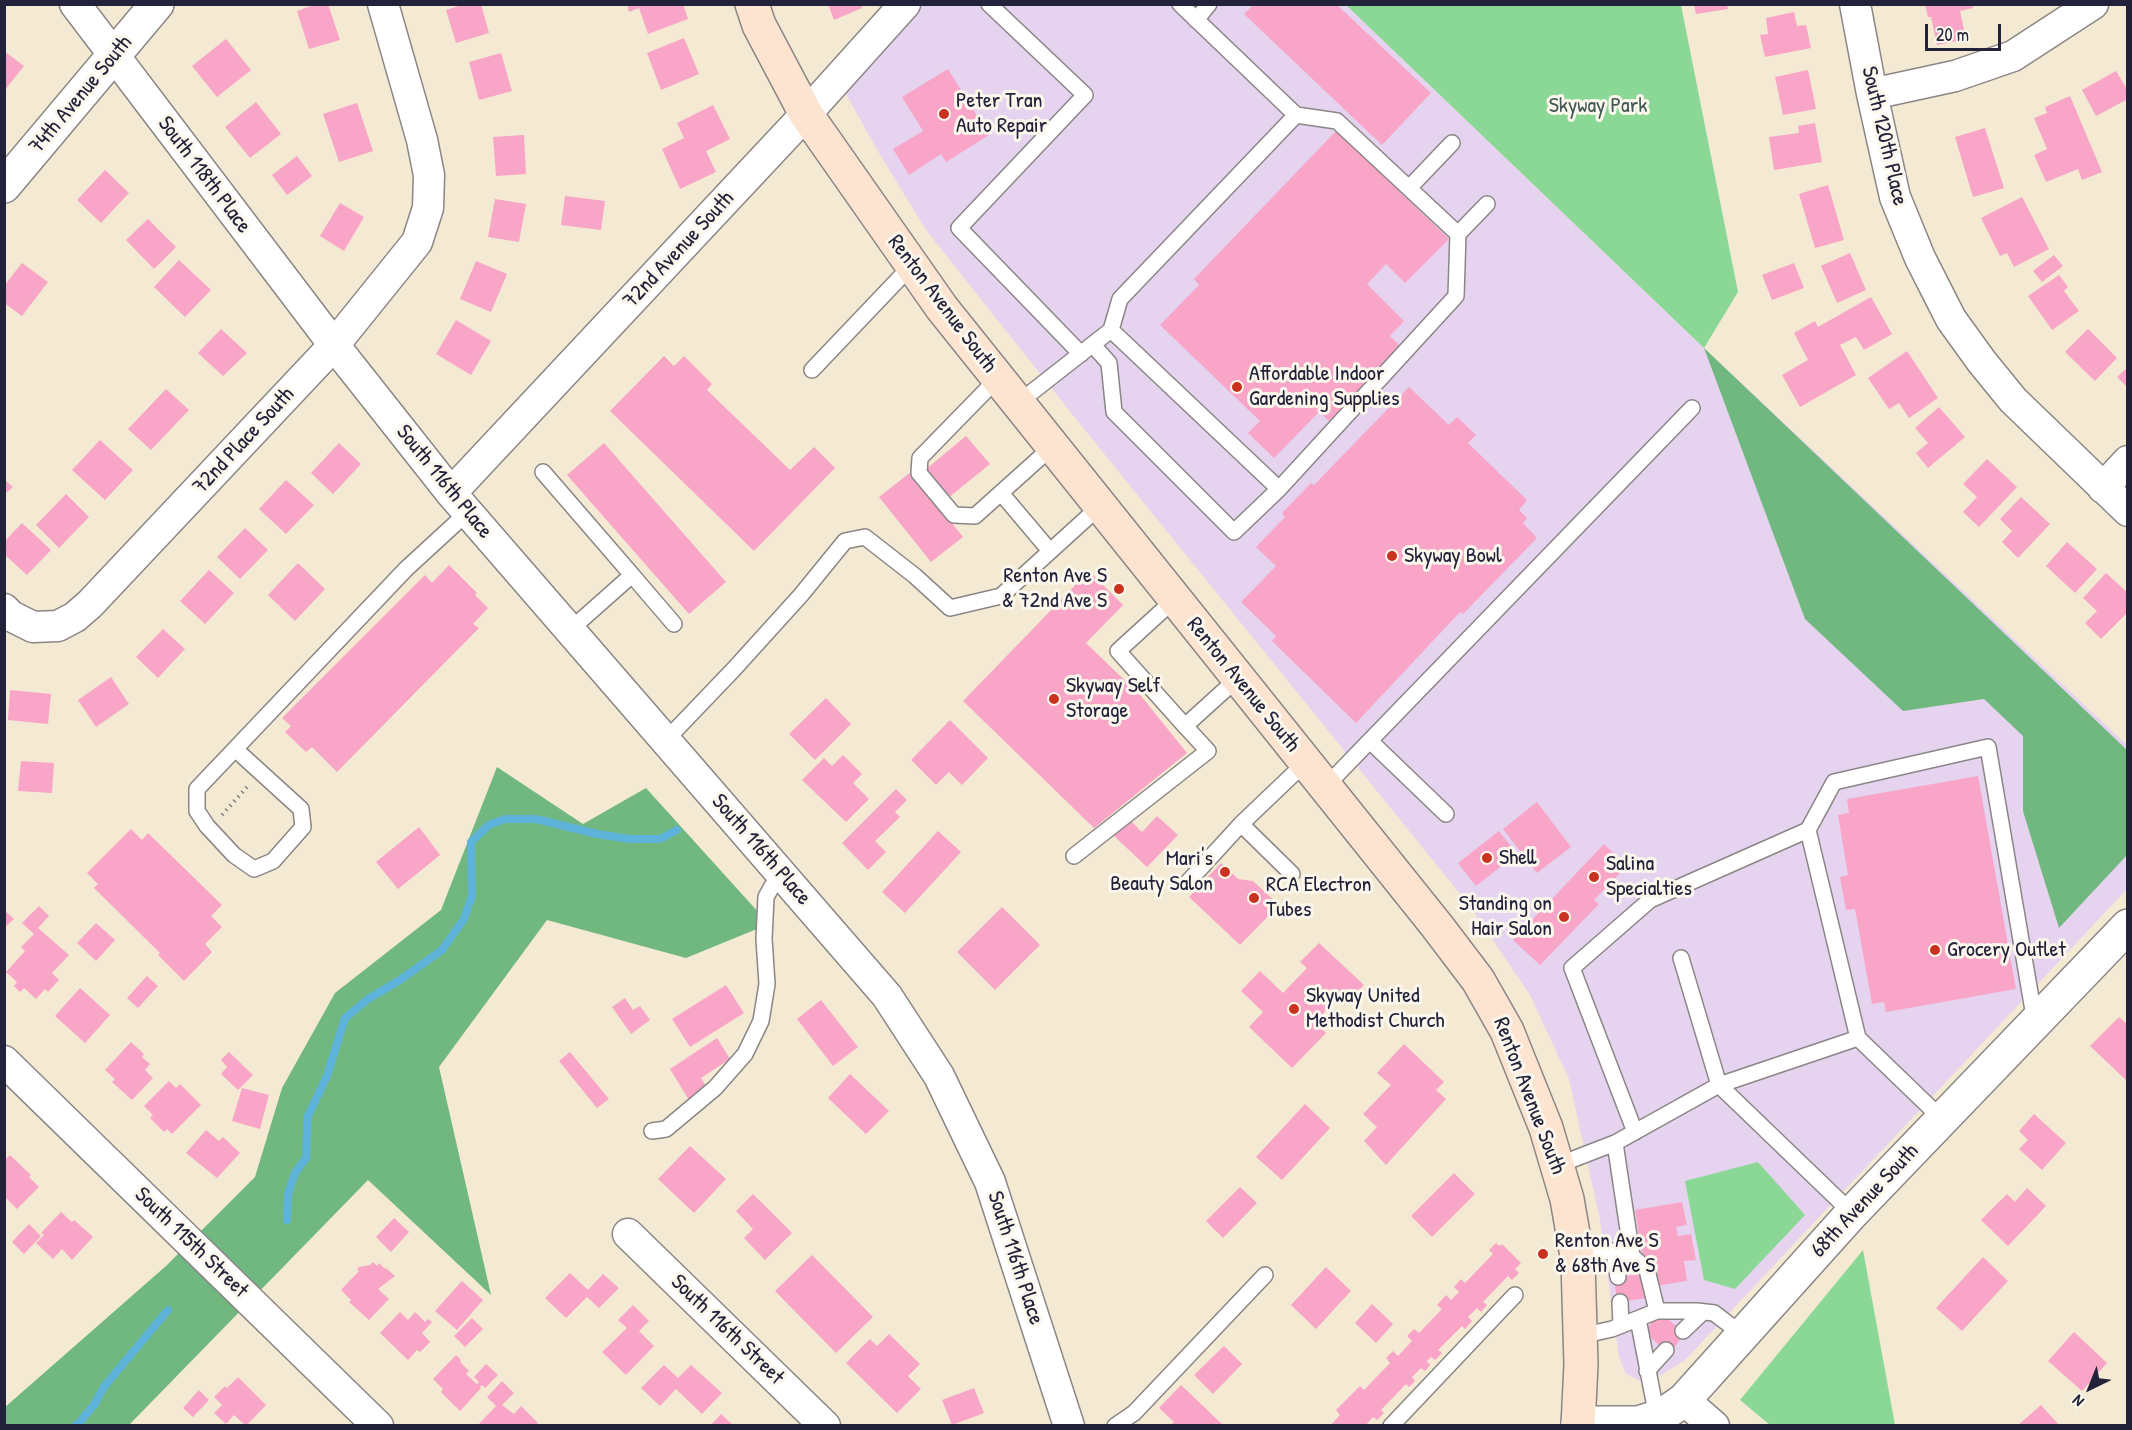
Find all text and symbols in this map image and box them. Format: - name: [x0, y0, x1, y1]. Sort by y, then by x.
- scale bar: [1928, 12, 2004, 50]
- text: 20 m: [1936, 22, 1969, 47]
- street label: 74th Avenue South: [24, 30, 138, 160]
- street label: South 120th Place: [1855, 64, 1913, 208]
- place label: Peter Tran Auto Repair: [956, 88, 1047, 140]
- park label: Skyway Park: [1549, 93, 1647, 119]
- marker: Peter Tran Auto Repair: [937, 107, 951, 121]
- street label: South 118th Place: [152, 111, 256, 239]
- street label: 72nd Avenue South: [618, 186, 740, 314]
- street label: Renton Avenue South: [882, 230, 1002, 378]
- place label: Affordable Indoor Gardening Supplies: [1249, 361, 1399, 412]
- marker: Affordable Indoor Gardening Supplies: [1230, 380, 1244, 394]
- street label: 72nd Place South: [188, 382, 300, 500]
- street label: South 116th Place: [390, 420, 498, 544]
- place label: Skyway Bowl: [1404, 543, 1502, 569]
- marker: Skyway Bowl: [1385, 549, 1399, 563]
- place label: Renton Ave S & 72nd Ave S: [1002, 563, 1107, 614]
- marker: Renton Ave S & 72nd Ave S: [1112, 582, 1126, 596]
- street label: Renton Avenue South: [1181, 612, 1305, 758]
- place label: Skyway Self Storage: [1066, 673, 1160, 724]
- marker: Skyway Self Storage: [1047, 692, 1061, 706]
- street label: South 116th Place: [706, 789, 816, 911]
- place label: Shell: [1499, 845, 1537, 871]
- place label: Mari's Beauty Salon: [1110, 846, 1213, 897]
- marker: Shell: [1480, 851, 1494, 865]
- place label: Salina Specialties: [1606, 851, 1692, 902]
- marker: Mari's Beauty Salon: [1218, 865, 1232, 879]
- marker: Salina Specialties: [1587, 870, 1601, 884]
- place label: RCA Electron Tubes: [1266, 872, 1372, 924]
- marker: RCA Electron Tubes: [1247, 891, 1261, 905]
- place label: Standing on Hair Salon: [1459, 891, 1552, 942]
- marker: Standing on Hair Salon: [1557, 910, 1571, 924]
- place label: Grocery Outlet: [1947, 937, 2066, 963]
- marker: Grocery Outlet: [1928, 943, 1942, 957]
- place label: Skyway United Methodist Church: [1306, 983, 1444, 1034]
- marker: Skyway United Methodist Church: [1287, 1002, 1301, 1016]
- street label: Renton Avenue South: [1487, 1014, 1571, 1178]
- street label: 68th Avenue South: [1806, 1139, 1924, 1263]
- street label: South 115th Street: [129, 1182, 253, 1304]
- street label: South 116th Place: [981, 1188, 1049, 1328]
- place label: Renton Ave S & 68th Ave S: [1555, 1228, 1659, 1280]
- marker: Renton Ave S & 68th Ave S: [1536, 1247, 1550, 1261]
- street label: South 116th Street: [665, 1269, 789, 1391]
- north arrow: [2060, 1358, 2120, 1418]
- text: N: [2067, 1390, 2088, 1412]

